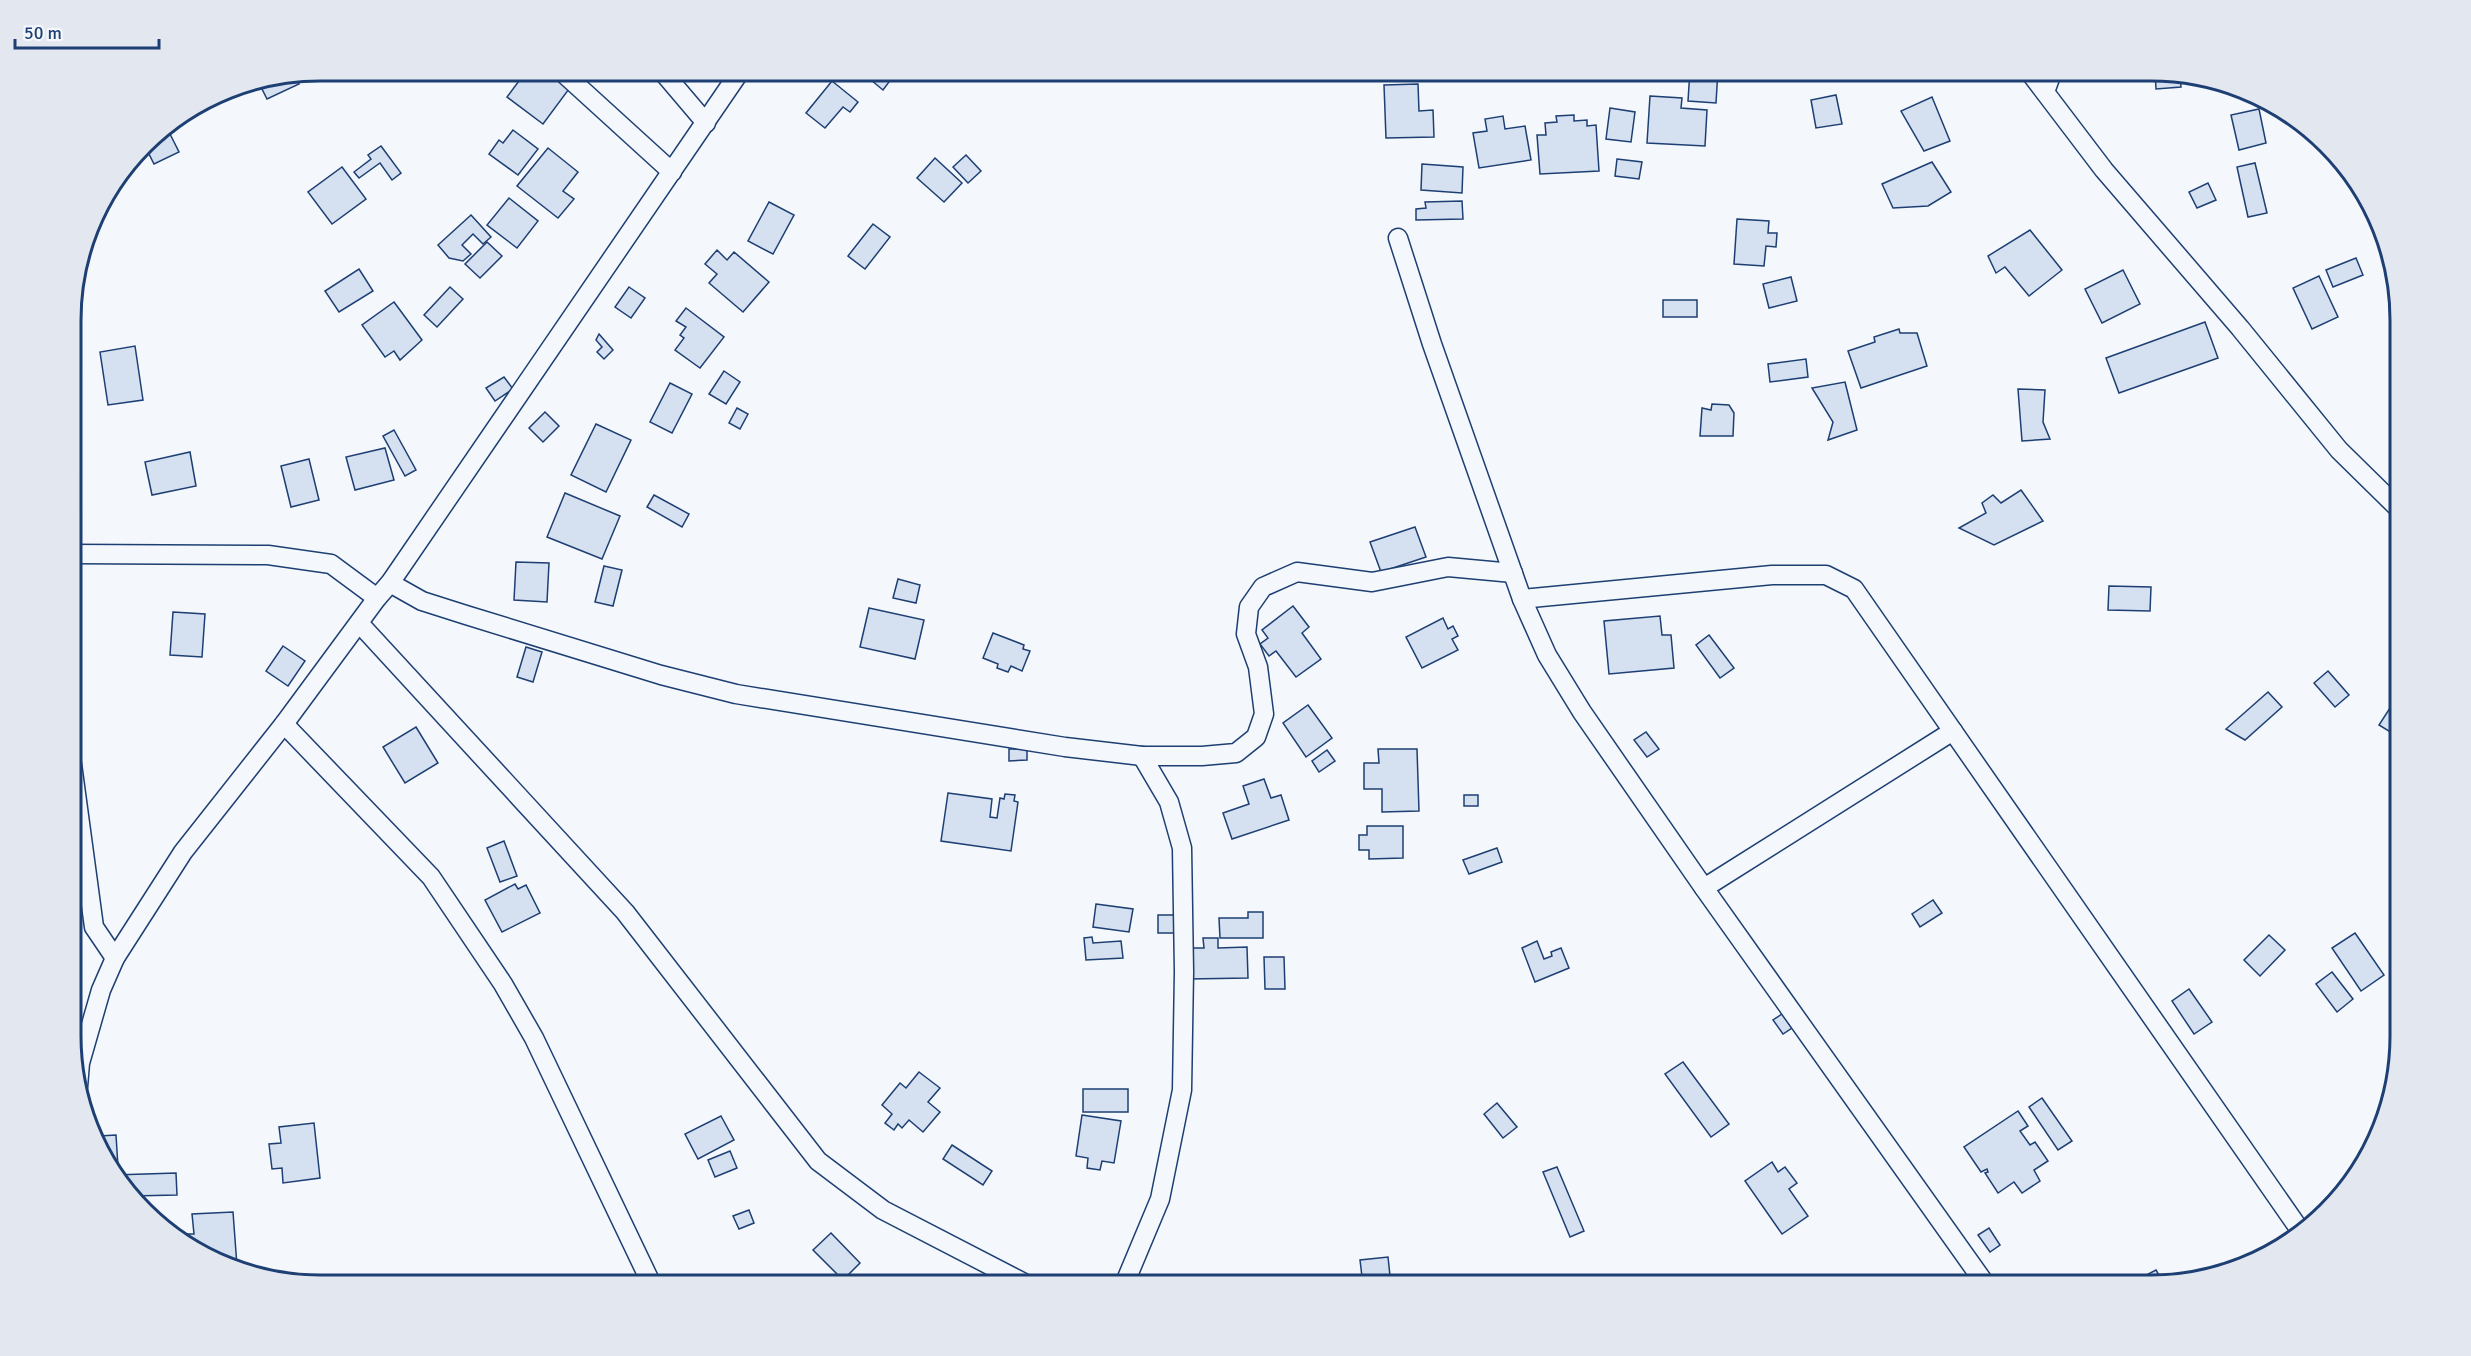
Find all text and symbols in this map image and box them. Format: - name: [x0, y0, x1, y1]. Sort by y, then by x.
- scale bar: [15, 12, 159, 50]
- text: 50 m: [24, 22, 62, 44]

